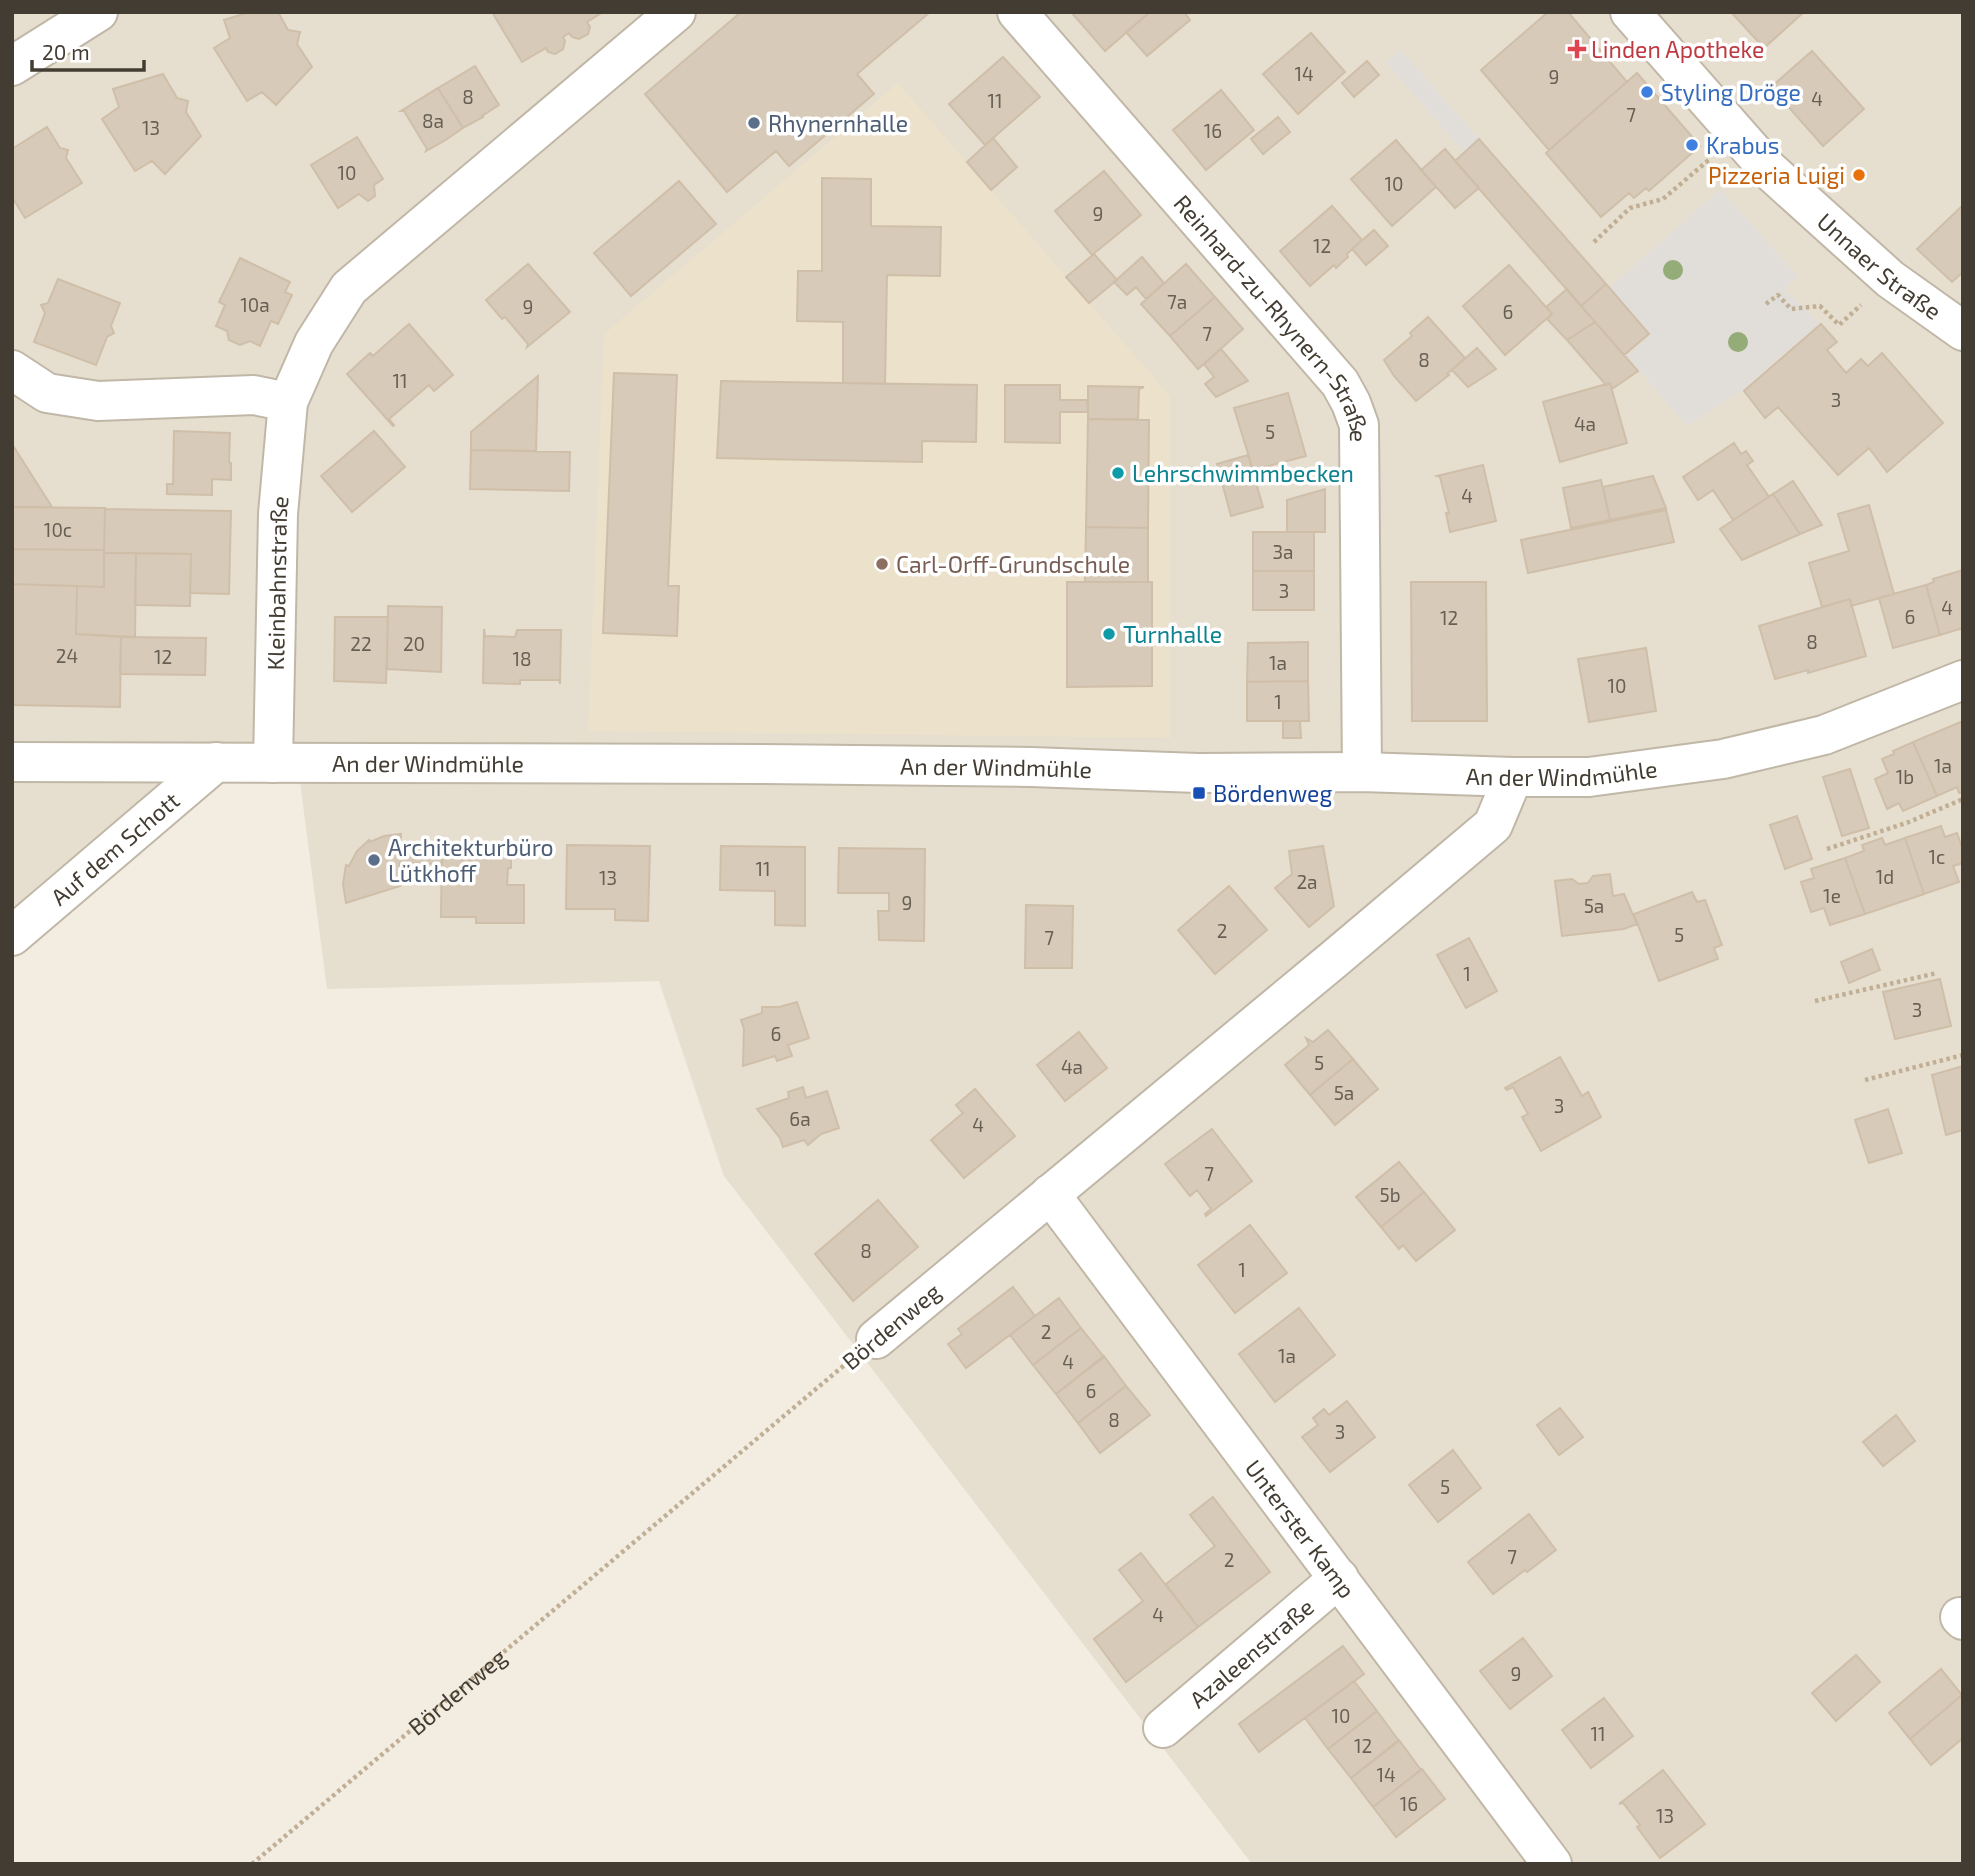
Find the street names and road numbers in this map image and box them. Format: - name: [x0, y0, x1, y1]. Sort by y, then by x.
- street label: Reinhard-zu-Rhynern-Straße: [1169, 189, 1374, 442]
- street label: Unnaer Straße: [1812, 207, 1947, 325]
- street label: Kleinbahnstraße: [261, 495, 294, 671]
- street label: An der Windmühle: [332, 749, 524, 777]
- street label: An der Windmühle: [900, 752, 1092, 783]
- street label: An der Windmühle: [1465, 754, 1659, 791]
- street label: Auf dem Schott: [45, 786, 185, 911]
- street label: Bördenweg: [836, 1277, 946, 1375]
- street label: Unterster Kamp: [1240, 1454, 1361, 1603]
- street label: Azaleenstraße: [1184, 1592, 1319, 1713]
- street label: Bördenweg: [402, 1642, 512, 1741]

